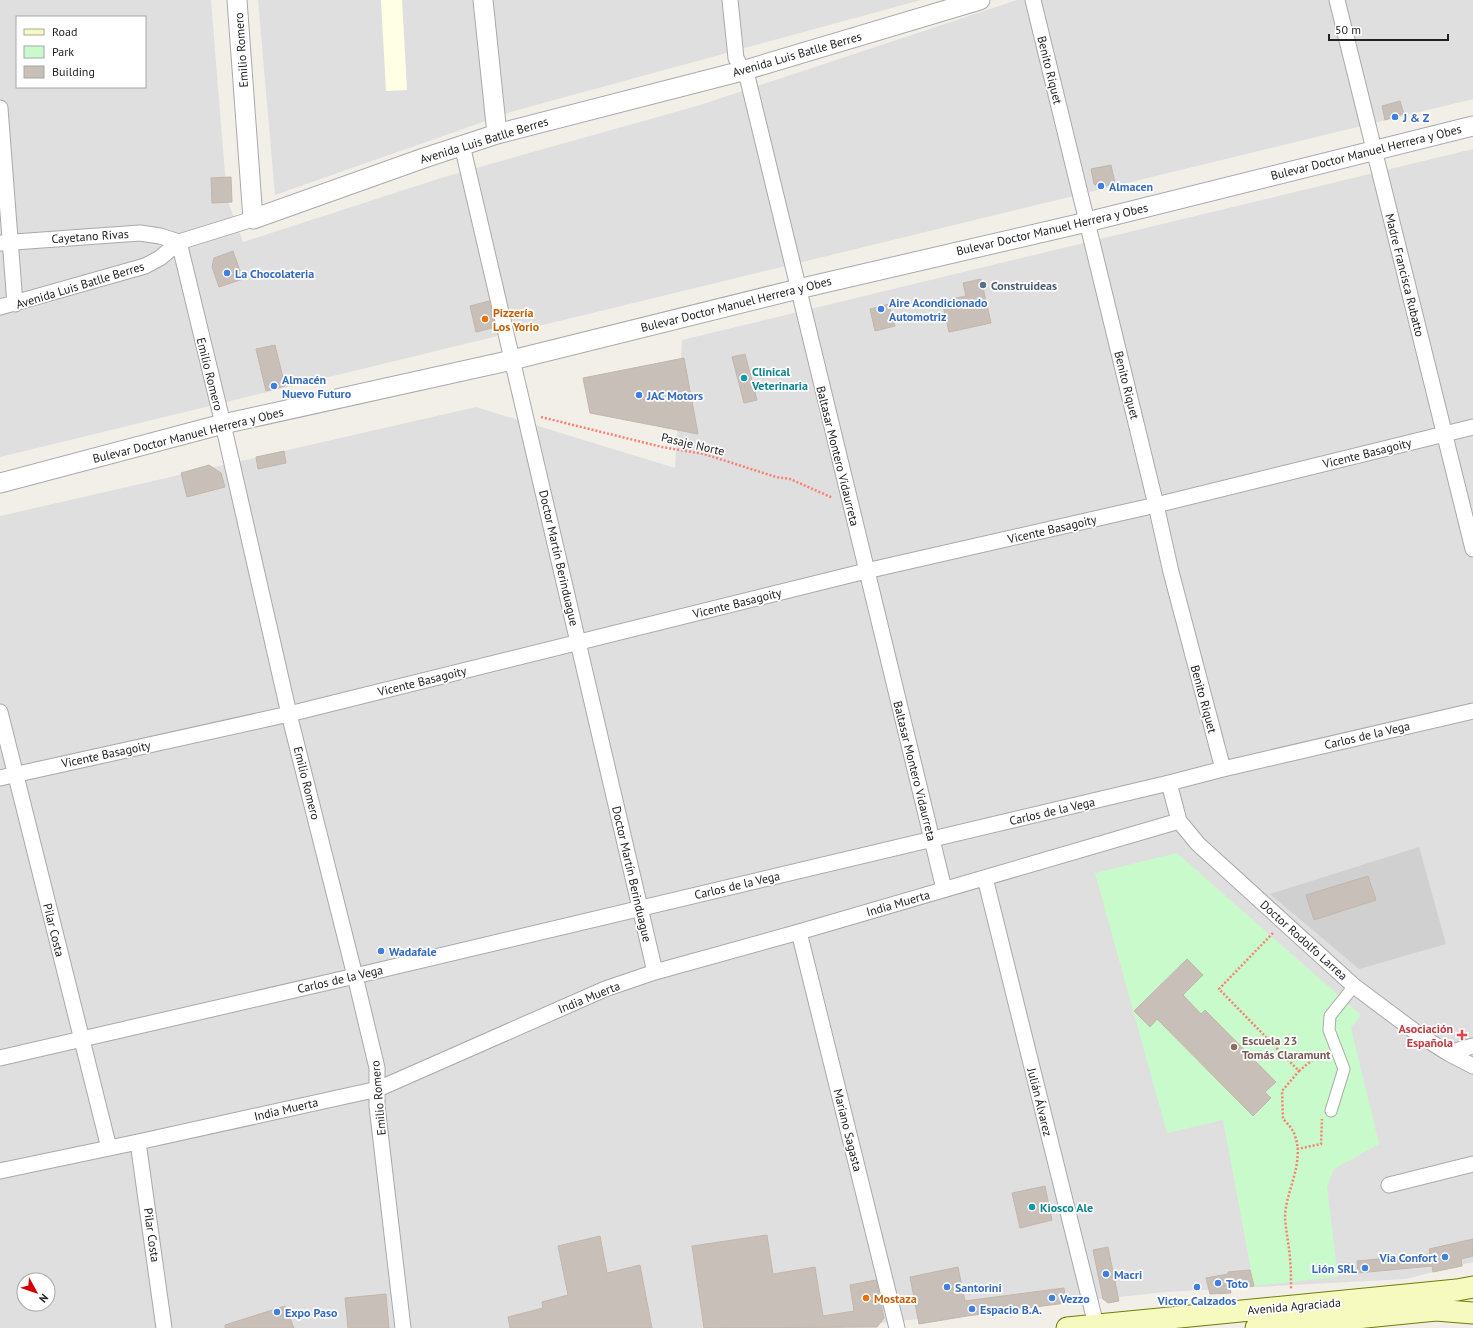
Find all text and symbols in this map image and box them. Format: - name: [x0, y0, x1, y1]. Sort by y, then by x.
- street label: Emilio Romero: [231, 12, 251, 88]
- legend: [16, 16, 146, 88]
- scale bar: [1329, 16, 1448, 42]
- text: 50 m: [1335, 22, 1361, 37]
- text: Road: [52, 24, 77, 39]
- street label: Avenida Luis Batlle Berres: [731, 28, 863, 80]
- street label: Benito Riquet: [1034, 34, 1066, 106]
- text: Park: [52, 44, 74, 59]
- text: Building: [52, 64, 95, 79]
- place label: J & Z: [1402, 110, 1430, 125]
- marker: J & Z: [1390, 112, 1400, 122]
- street label: Avenida Luis Batlle Berres: [418, 113, 550, 167]
- street label: Bulevar Doctor Manuel Herrera y Obes: [1269, 121, 1463, 183]
- place label: Almacen: [1109, 179, 1153, 194]
- marker: Almacen: [1096, 181, 1106, 191]
- street label: Bulevar Doctor Manuel Herrera y Obes: [955, 200, 1149, 258]
- street label: Madre Francisca Rubatto: [1382, 212, 1428, 338]
- street label: Cayetano Rivas: [51, 226, 129, 246]
- street label: Avenida Luis Batlle Berres: [14, 258, 146, 312]
- place label: La Chocolateria: [235, 266, 314, 281]
- marker: La Chocolateria: [222, 268, 232, 278]
- street label: Bulevar Doctor Manuel Herrera y Obes: [639, 273, 833, 335]
- place label: Construideas: [991, 278, 1057, 293]
- marker: Construideas: [978, 280, 988, 290]
- place label: Aire Acondicionado Automotriz: [889, 295, 988, 324]
- marker: Aire Acondicionado Automotriz: [876, 304, 886, 314]
- place label: Pizzería Los Yorio: [493, 305, 540, 334]
- marker: Pizzería Los Yorio: [480, 314, 490, 324]
- street label: Emilio Romero: [194, 336, 226, 412]
- street label: Benito Riquet: [1111, 349, 1143, 421]
- place label: Clinical Veterinaria: [751, 364, 808, 393]
- place label: Almacén Nuevo Futuro: [282, 372, 352, 401]
- marker: Clinical Veterinaria: [739, 373, 749, 383]
- marker: Almacén Nuevo Futuro: [269, 381, 279, 391]
- street label: Baltasar Montero Vidaurreta: [813, 384, 863, 528]
- place label: JAC Motors: [646, 388, 703, 403]
- marker: JAC Motors: [634, 390, 644, 400]
- street label: Bulevar Doctor Manuel Herrera y Obes: [91, 404, 285, 466]
- street label: Pasaje Norte: [660, 429, 726, 459]
- street label: Vicente Basagoity: [1320, 435, 1413, 472]
- street label: Doctor Martín Berinduague: [536, 489, 582, 627]
- street label: Vicente Basagoity: [1005, 511, 1098, 547]
- street label: Vicente Basagoity: [690, 585, 783, 622]
- street label: Vicente Basagoity: [375, 663, 468, 700]
- street label: Benito Riquet: [1188, 663, 1220, 735]
- street label: Baltasar Montero Vidaurreta: [890, 699, 940, 843]
- street label: Carlos de la Vega: [1323, 718, 1411, 752]
- street label: Vicente Basagoity: [59, 737, 152, 771]
- street label: Emilio Romero: [291, 745, 323, 821]
- street label: Carlos de la Vega: [1008, 794, 1096, 828]
- street label: Doctor Martín Berinduague: [609, 805, 655, 943]
- street label: Carlos de la Vega: [693, 868, 781, 902]
- street label: India Muerta: [864, 887, 932, 919]
- street label: Doctor Rodolfo Larrea: [1257, 897, 1351, 983]
- street label: Pilar Costa: [40, 902, 68, 958]
- place label: Wadafale: [389, 944, 437, 959]
- marker: Wadafale: [376, 946, 386, 956]
- street label: Carlos de la Vega: [296, 962, 384, 996]
- street label: India Muerta: [556, 978, 622, 1016]
- place label: Asociación Española: [1398, 1021, 1453, 1050]
- marker: Asociación Española: [1456, 1029, 1468, 1041]
- place label: Escuela 23 Tomás Claramunt: [1242, 1033, 1331, 1062]
- marker: Escuela 23 Tomás Claramunt: [1229, 1042, 1239, 1052]
- street label: Emilio Romero: [367, 1060, 389, 1136]
- street label: Julián Álvarez: [1024, 1065, 1056, 1138]
- street label: Mariano Sagasta: [830, 1087, 866, 1173]
- street label: India Muerta: [252, 1094, 320, 1124]
- place label: Kiosco Ale: [1040, 1200, 1093, 1215]
- marker: Kiosco Ale: [1027, 1202, 1037, 1212]
- street label: Pilar Costa: [141, 1207, 163, 1263]
- place label: Via Confort: [1378, 1250, 1438, 1265]
- marker: Via Confort: [1440, 1252, 1450, 1262]
- place label: Lión SRL: [1312, 1261, 1358, 1276]
- marker: Lión SRL: [1360, 1263, 1370, 1273]
- place label: Macri: [1114, 1267, 1142, 1282]
- marker: Macri: [1101, 1269, 1111, 1279]
- north arrow: [16, 1272, 56, 1312]
- place label: Toto: [1226, 1276, 1249, 1291]
- marker: Toto: [1213, 1278, 1223, 1288]
- place label: Santorini: [955, 1280, 1002, 1295]
- marker: Santorini: [942, 1282, 952, 1292]
- marker: Victor Calzados: [1192, 1282, 1202, 1292]
- text: N: [36, 1291, 51, 1306]
- place label: Mostaza: [874, 1291, 917, 1306]
- place label: Vezzo: [1059, 1291, 1090, 1306]
- marker: Mostaza: [861, 1293, 871, 1303]
- marker: Vezzo: [1047, 1293, 1057, 1303]
- place label: Victor Calzados: [1157, 1293, 1236, 1308]
- street label: Avenida Agraciada: [1247, 1294, 1341, 1318]
- place label: Espacio B.A.: [980, 1302, 1042, 1317]
- marker: Espacio B.A.: [967, 1304, 977, 1314]
- place label: Expo Paso: [285, 1305, 338, 1320]
- marker: Expo Paso: [272, 1307, 282, 1317]

